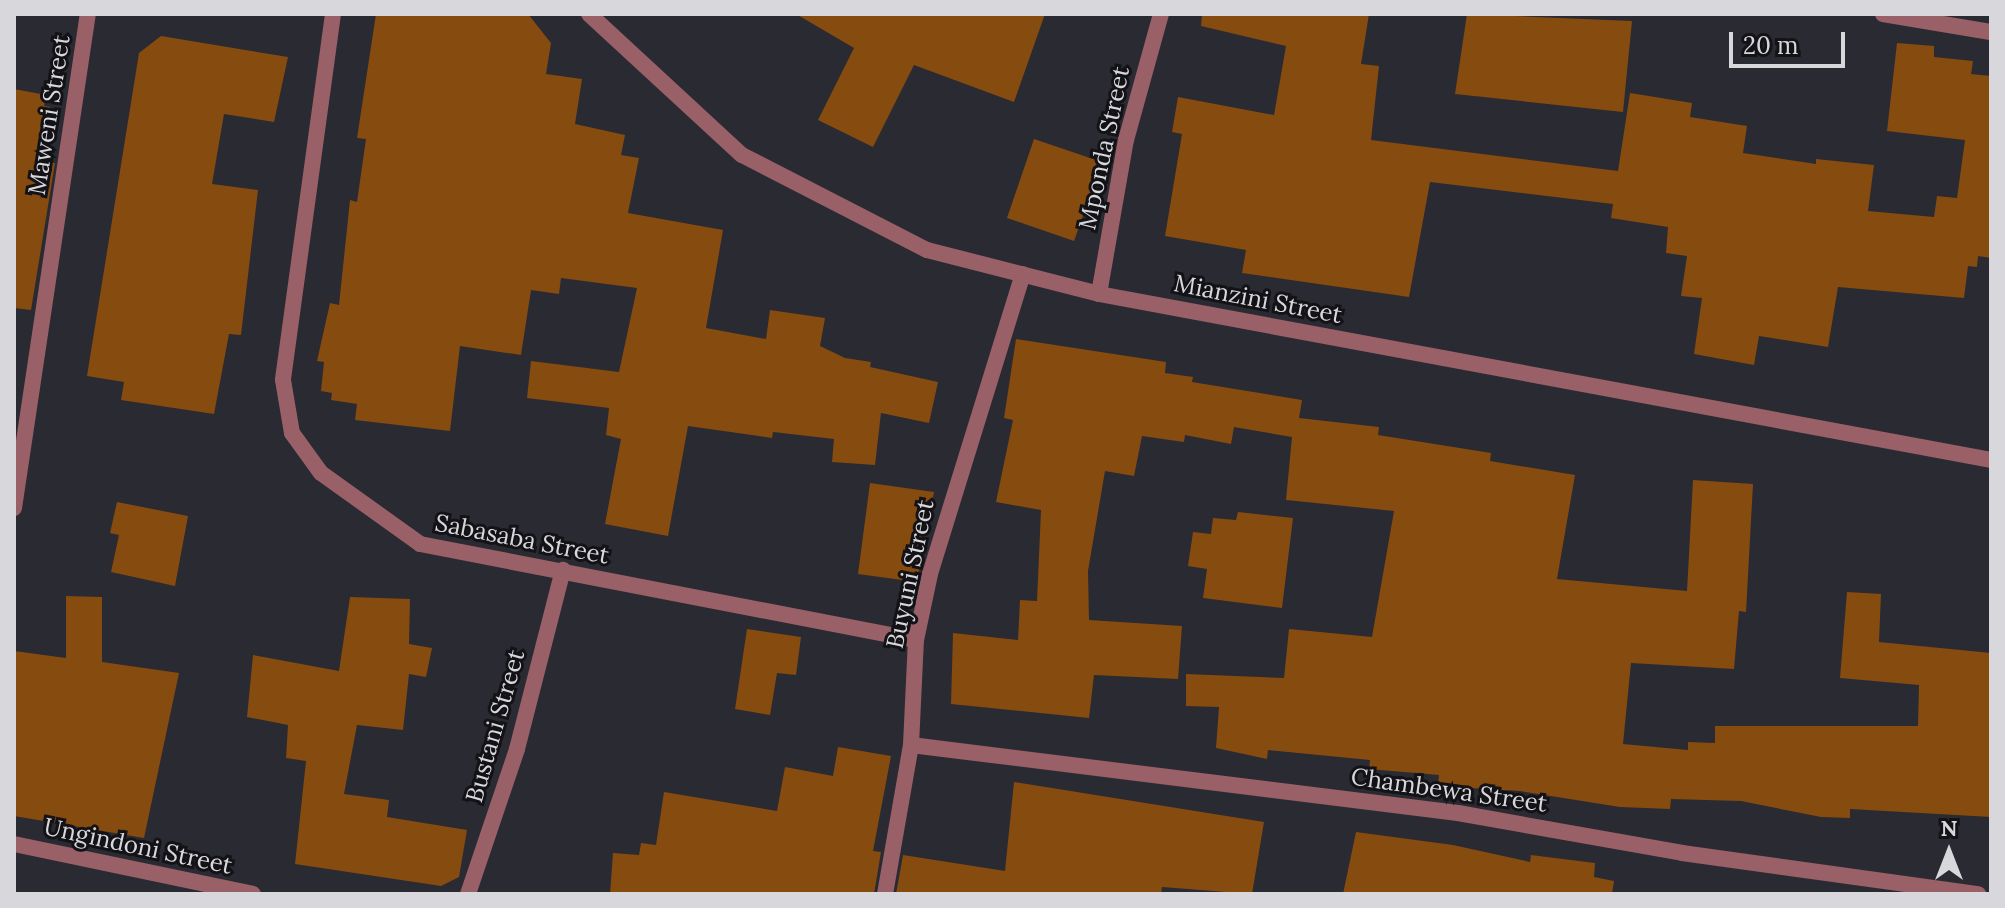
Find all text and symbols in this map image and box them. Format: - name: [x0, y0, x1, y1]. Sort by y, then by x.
- scale bar: [1733, 16, 1849, 66]
- text: 20 m: [1743, 30, 1799, 61]
- street label: Maweni Street: [22, 33, 76, 197]
- street label: Mponda Street: [1073, 64, 1135, 232]
- street label: Mianzini Street: [1172, 269, 1344, 329]
- street label: Buyuni Street: [880, 497, 940, 651]
- street label: Sabasaba Street: [433, 508, 611, 570]
- street label: Bustani Street: [459, 646, 531, 806]
- street label: Chambewa Street: [1349, 762, 1549, 818]
- street label: Ungindoni Street: [41, 812, 235, 880]
- north arrow: [1909, 812, 1989, 892]
- text: N: [1940, 814, 1958, 842]

